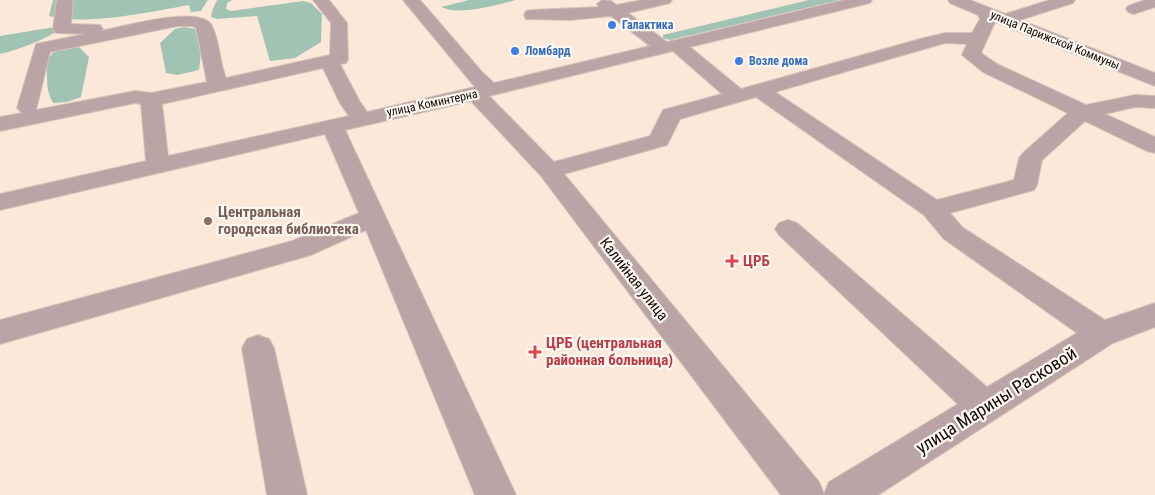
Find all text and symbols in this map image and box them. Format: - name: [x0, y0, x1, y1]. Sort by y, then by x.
- street label: улица Парижской Коммуны: [988, 8, 1122, 72]
- place label: Галактика: [622, 18, 674, 32]
- marker: Галактика: [606, 19, 618, 31]
- place label: Ломбард: [525, 44, 571, 58]
- marker: Ломбард: [509, 45, 521, 57]
- place label: Возле дома: [749, 54, 808, 68]
- marker: Возле дома: [733, 55, 745, 67]
- street label: улица Коминтерна: [385, 86, 479, 119]
- place label: Центральная городская библиотека: [218, 203, 359, 238]
- marker: Центральная городская библиотека: [202, 215, 214, 227]
- street label: Калийная улица: [596, 234, 672, 324]
- place label: ЦРБ: [743, 252, 770, 270]
- marker: ЦРБ: [725, 254, 739, 268]
- place label: ЦРБ (центральная районная больница): [546, 334, 673, 369]
- street label: улица Марины Расковой: [912, 342, 1080, 458]
- marker: ЦРБ (центральная районная больница): [528, 345, 542, 359]

